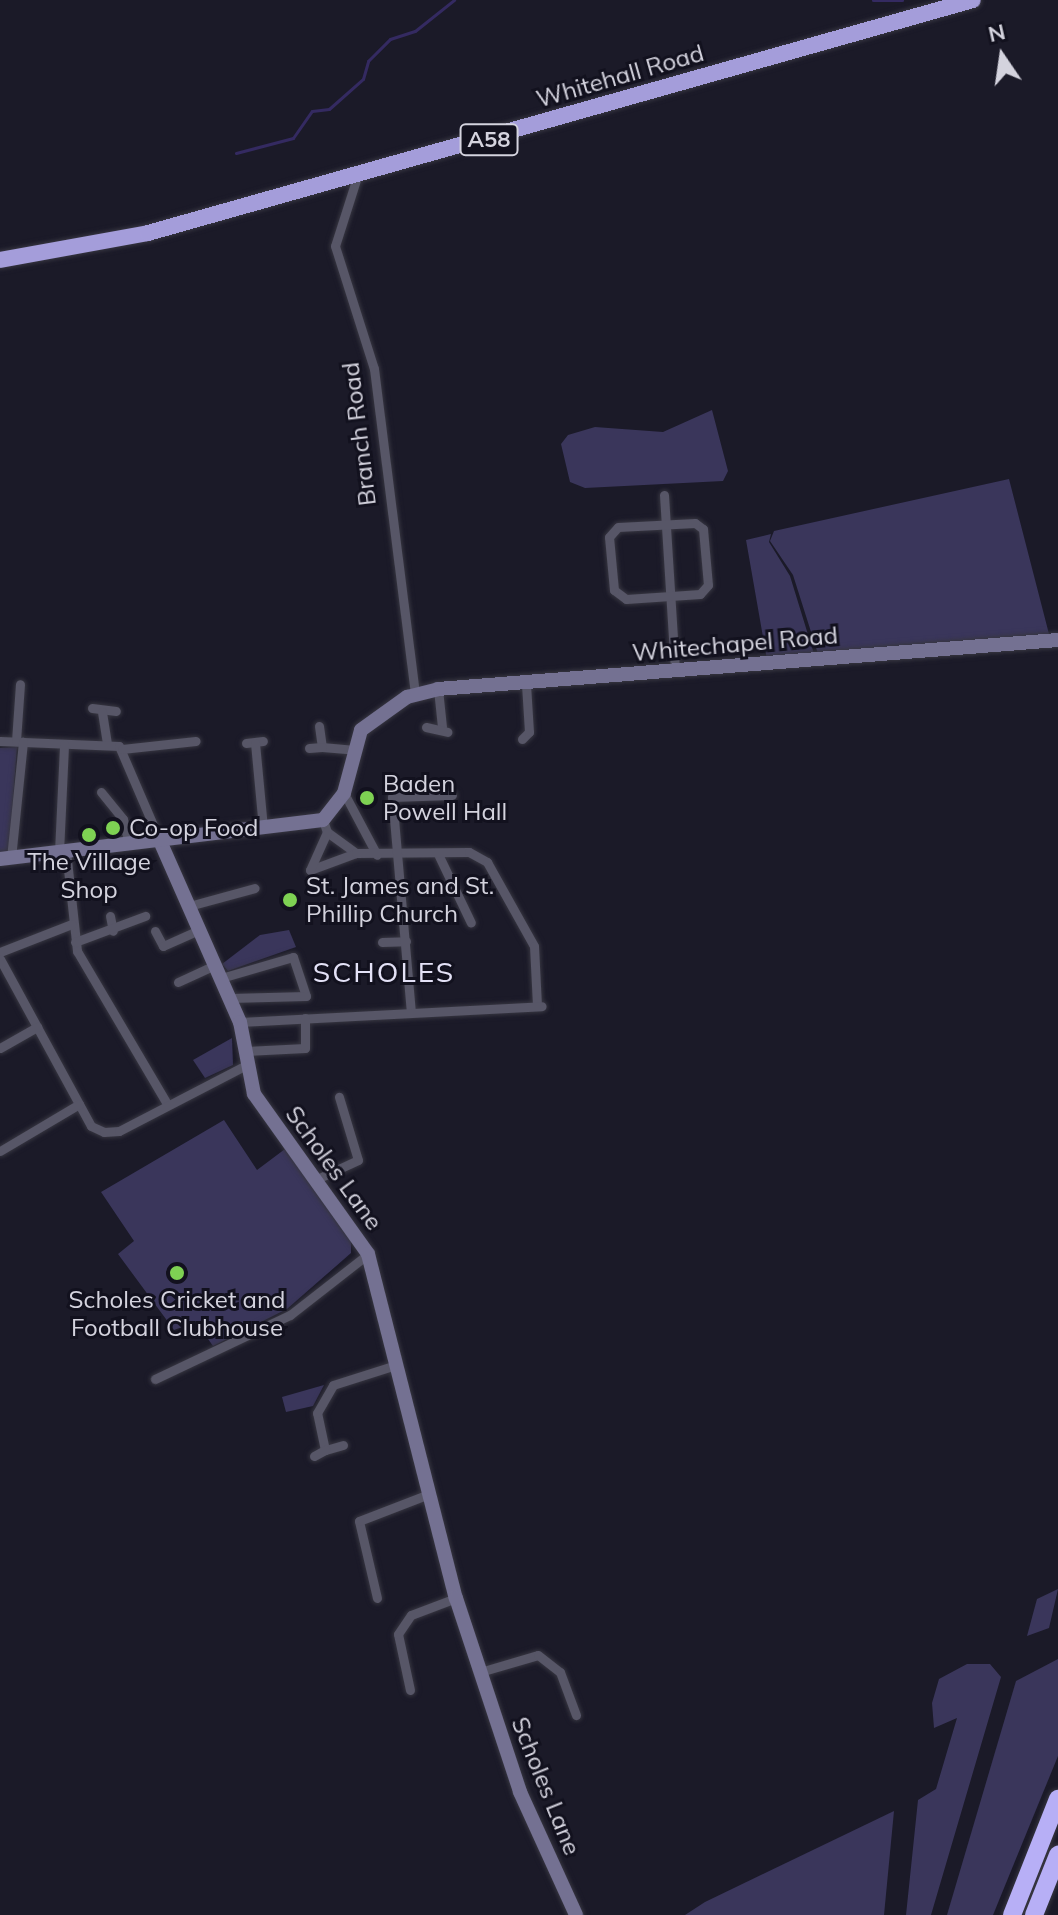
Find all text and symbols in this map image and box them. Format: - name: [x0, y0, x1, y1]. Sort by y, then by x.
- north arrow: [962, 16, 1042, 96]
- text: N: [985, 17, 1008, 48]
- street label: Whitehall Road: [533, 38, 707, 114]
- road number: A58: [459, 122, 519, 158]
- street label: Branch Road: [336, 361, 382, 507]
- street label: Whitechapel Road: [631, 621, 839, 667]
- place label: Baden Powell Hall: [383, 770, 507, 826]
- marker: Baden Powell Hall: [358, 789, 376, 807]
- place label: Co-op Food: [129, 814, 258, 842]
- marker: Co-op Food: [104, 819, 122, 837]
- marker: The Village Shop: [80, 826, 98, 844]
- place label: The Village Shop: [27, 848, 151, 904]
- place label: St. James and St. Phillip Church: [306, 872, 494, 928]
- marker: St. James and St. Phillip Church: [281, 891, 299, 909]
- district label: SCHOLES: [313, 955, 455, 989]
- street label: Scholes Lane: [279, 1100, 389, 1236]
- marker: Scholes Cricket and Football Clubhouse: [168, 1264, 186, 1282]
- place label: Scholes Cricket and Football Clubhouse: [69, 1286, 285, 1342]
- street label: Scholes Lane: [505, 1713, 587, 1859]

